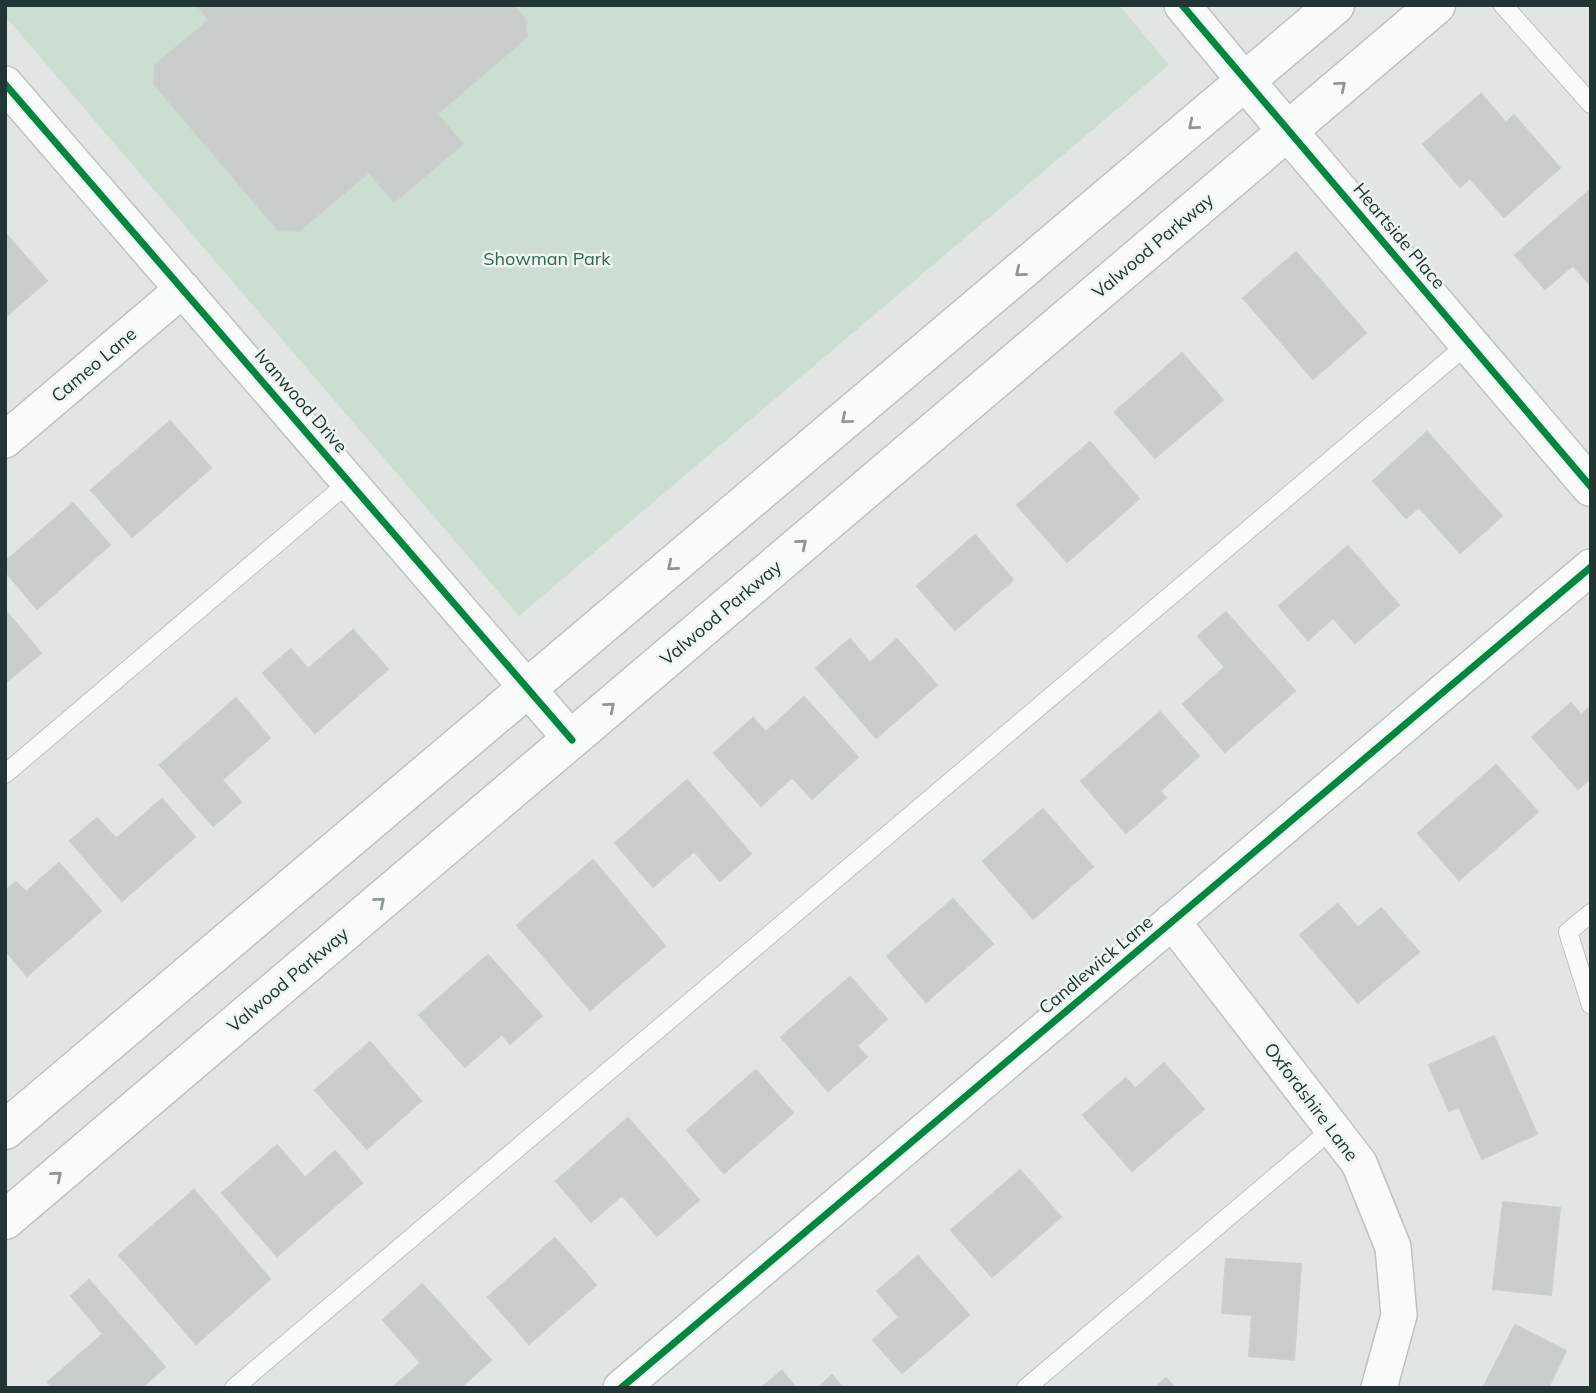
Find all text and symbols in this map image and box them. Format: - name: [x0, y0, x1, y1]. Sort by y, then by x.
- one-way arrow: [1332, 82, 1345, 94]
- one-way arrow: [1189, 117, 1202, 129]
- street label: Heartside Place: [1348, 178, 1450, 293]
- street label: Valwood Parkway: [1087, 188, 1218, 303]
- park label: Showman Park: [483, 247, 611, 270]
- one-way arrow: [1015, 264, 1028, 276]
- street label: Cameo Lane: [46, 322, 141, 407]
- street label: Ivanwood Drive: [250, 344, 353, 457]
- one-way arrow: [841, 411, 854, 423]
- one-way arrow: [793, 540, 806, 552]
- street label: Valwood Parkway: [655, 555, 786, 670]
- one-way arrow: [668, 558, 681, 570]
- one-way arrow: [602, 703, 614, 716]
- one-way arrow: [372, 898, 385, 910]
- street label: Candlewick Lane: [1034, 910, 1157, 1019]
- street label: Valwood Parkway: [222, 922, 353, 1037]
- street label: Oxfordshire Lane: [1259, 1038, 1363, 1166]
- one-way arrow: [49, 1172, 62, 1184]

